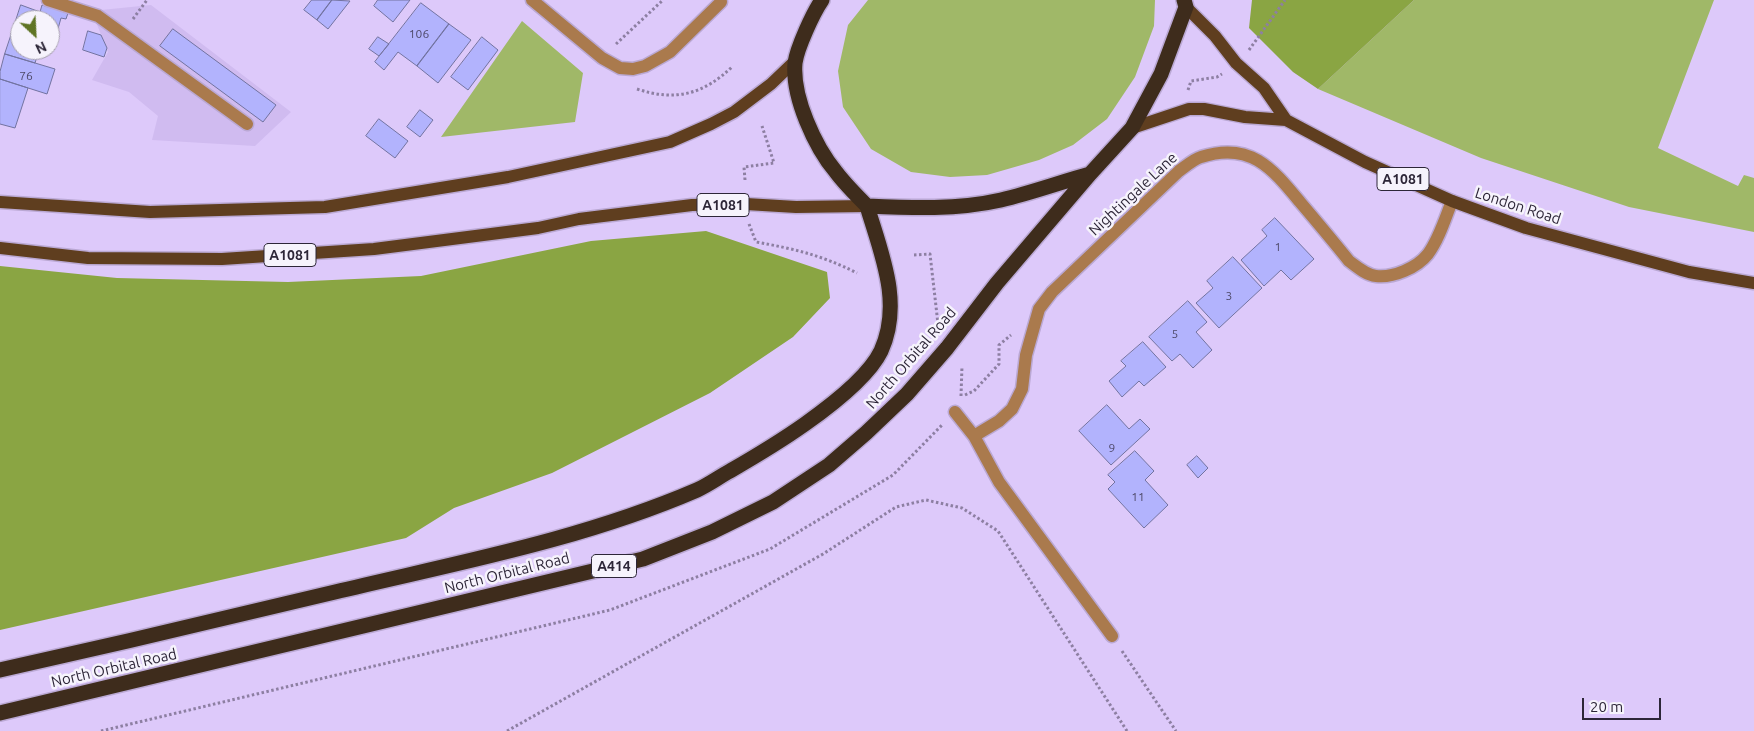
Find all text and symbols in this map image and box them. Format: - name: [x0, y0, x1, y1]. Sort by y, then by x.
- north arrow: [10, 10, 60, 60]
- house number: 106: [409, 27, 429, 41]
- text: N: [33, 38, 49, 57]
- house number: 76: [19, 69, 33, 83]
- street label: Nightingale Lane: [1085, 149, 1181, 239]
- road number: A1081: [1377, 168, 1429, 190]
- street label: London Road: [1473, 184, 1563, 228]
- road number: A1081: [697, 194, 749, 216]
- house number: 1: [1275, 240, 1281, 254]
- road number: A1081: [264, 244, 316, 266]
- house number: 3: [1226, 289, 1232, 303]
- street label: North Orbital Road: [862, 304, 960, 412]
- house number: 5: [1172, 327, 1178, 341]
- house number: 9: [1109, 441, 1115, 455]
- house number: 11: [1131, 490, 1145, 504]
- street label: North Orbital Road: [443, 549, 571, 597]
- road number: A414: [592, 554, 636, 578]
- street label: North Orbital Road: [49, 645, 179, 691]
- scale bar: [1584, 688, 1663, 720]
- text: 20 m: [1590, 698, 1623, 715]

